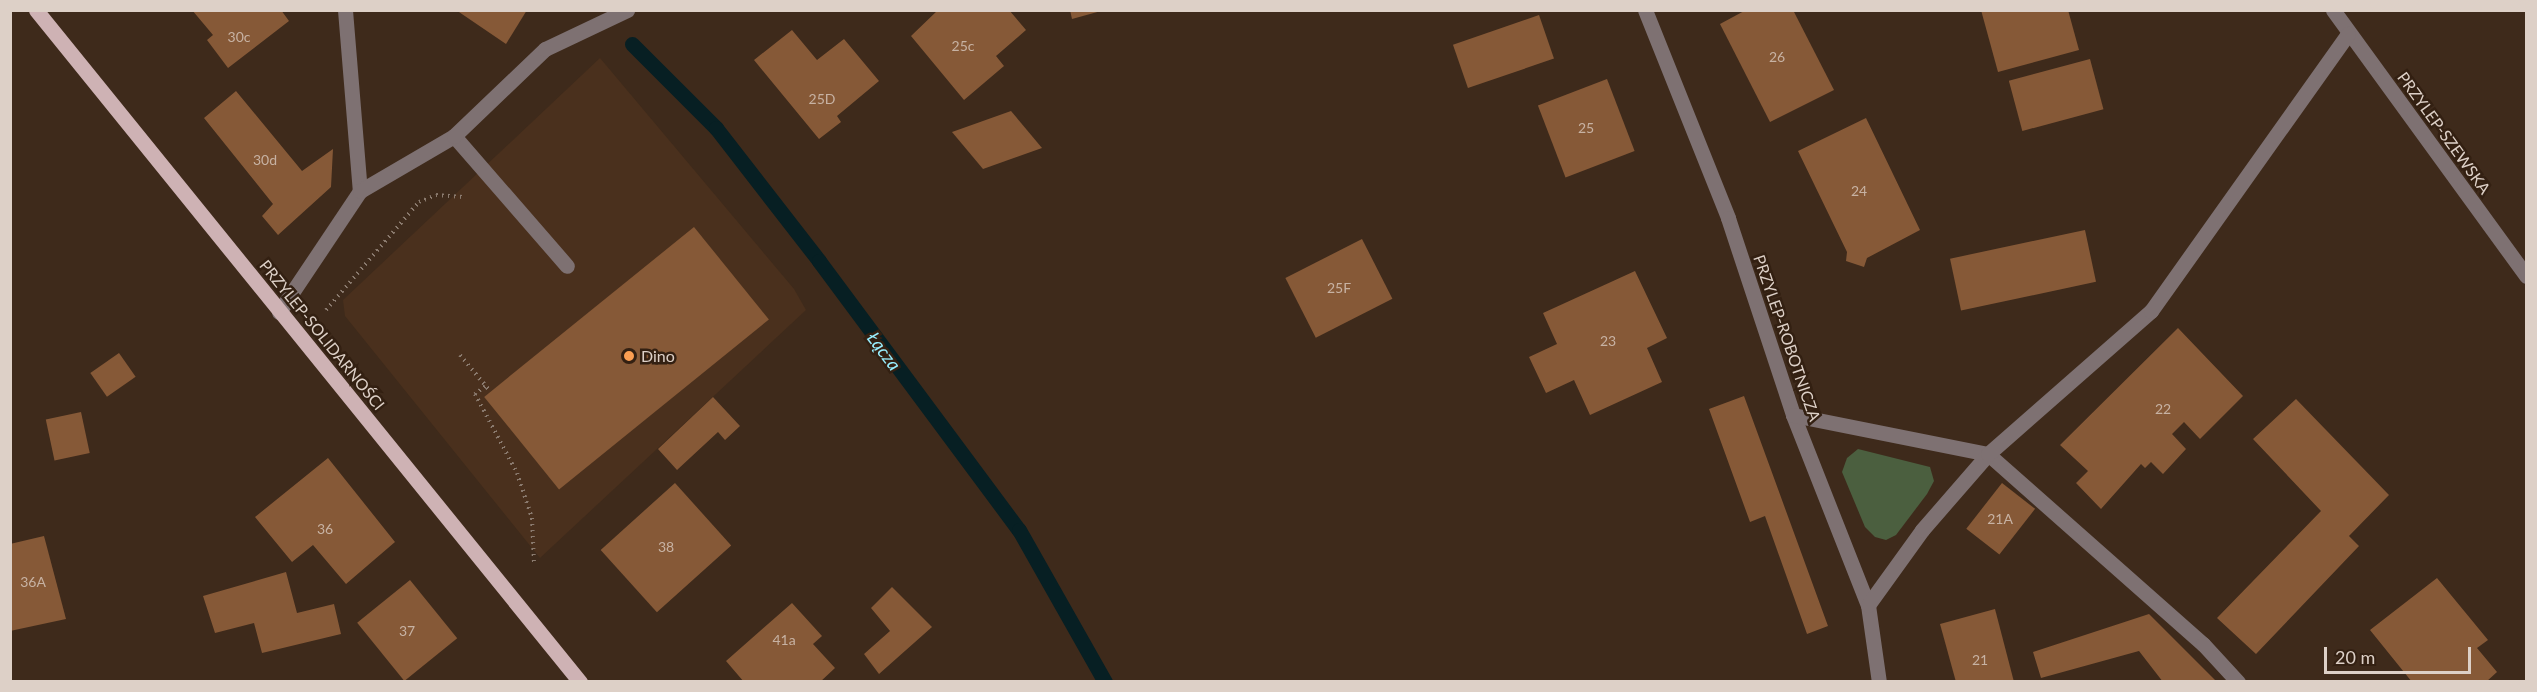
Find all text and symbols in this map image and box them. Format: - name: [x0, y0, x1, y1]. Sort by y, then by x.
- house number: 30c: [228, 29, 250, 45]
- house number: 25c: [952, 38, 974, 54]
- house number: 26: [1769, 49, 1785, 65]
- street label: PRZYLEP-SZEWSKA: [2393, 68, 2495, 198]
- house number: 25D: [809, 91, 835, 107]
- house number: 25: [1578, 120, 1594, 136]
- house number: 30d: [253, 152, 277, 168]
- house number: 24: [1851, 183, 1867, 199]
- street label: PRZYLEP-ROBOTNICZA: [1750, 252, 1824, 424]
- street label: PRZYLEP-SOLIDARNOŚCI: [255, 256, 389, 414]
- house number: 25F: [1327, 280, 1351, 296]
- water label: Łącza: [863, 328, 905, 374]
- house number: 23: [1600, 333, 1616, 349]
- place label: Dino: [641, 346, 675, 366]
- marker: Dino: [622, 349, 636, 363]
- house number: 22: [2155, 401, 2171, 417]
- house number: 21A: [1987, 511, 2013, 527]
- house number: 36: [317, 521, 333, 537]
- house number: 38: [658, 539, 674, 555]
- house number: 36A: [20, 574, 46, 590]
- house number: 37: [399, 623, 415, 639]
- house number: 41a: [772, 632, 796, 648]
- scale bar: [2327, 635, 2474, 673]
- text: 20 m: [2335, 646, 2375, 668]
- house number: 21: [1972, 652, 1988, 668]

